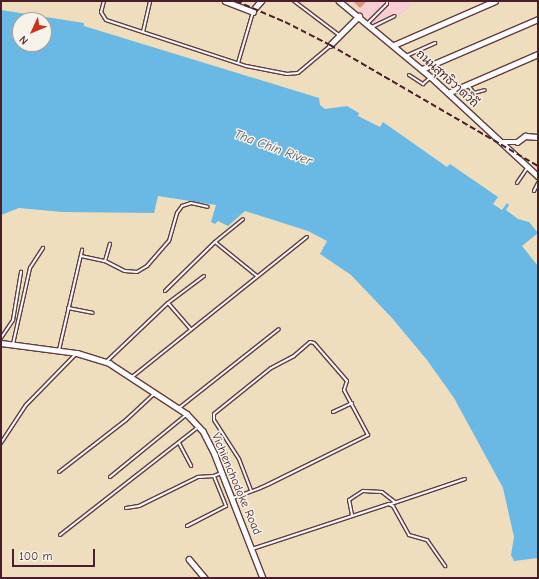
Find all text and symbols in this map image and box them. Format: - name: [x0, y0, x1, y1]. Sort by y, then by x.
- north arrow: [12, 12, 52, 52]
- text: N: [17, 33, 31, 47]
- street label: ถนนสุทธิวาตวิถี: [413, 47, 481, 111]
- water label: Tha Chin River: [232, 127, 314, 169]
- street label: Vichienchodoke Road: [208, 431, 264, 537]
- scale bar: [14, 541, 97, 567]
- text: 100 m: [19, 549, 52, 563]

